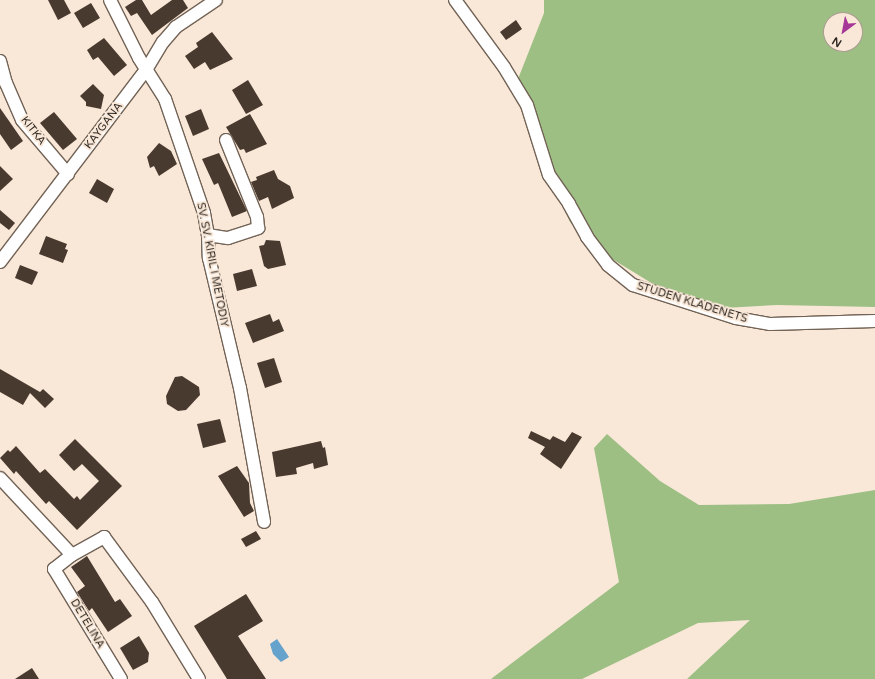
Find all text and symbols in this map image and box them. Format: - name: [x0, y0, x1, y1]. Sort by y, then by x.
- north arrow: [823, 12, 863, 52]
- text: N: [830, 34, 844, 50]
- street label: KAYGANA: [82, 100, 126, 152]
- street label: KITKA: [18, 114, 48, 148]
- street label: SV. SV. KIRIL I METODIY: [193, 202, 231, 328]
- street label: STUDEN KLADENETS: [635, 280, 749, 326]
- street label: DETELINA: [67, 597, 107, 651]

